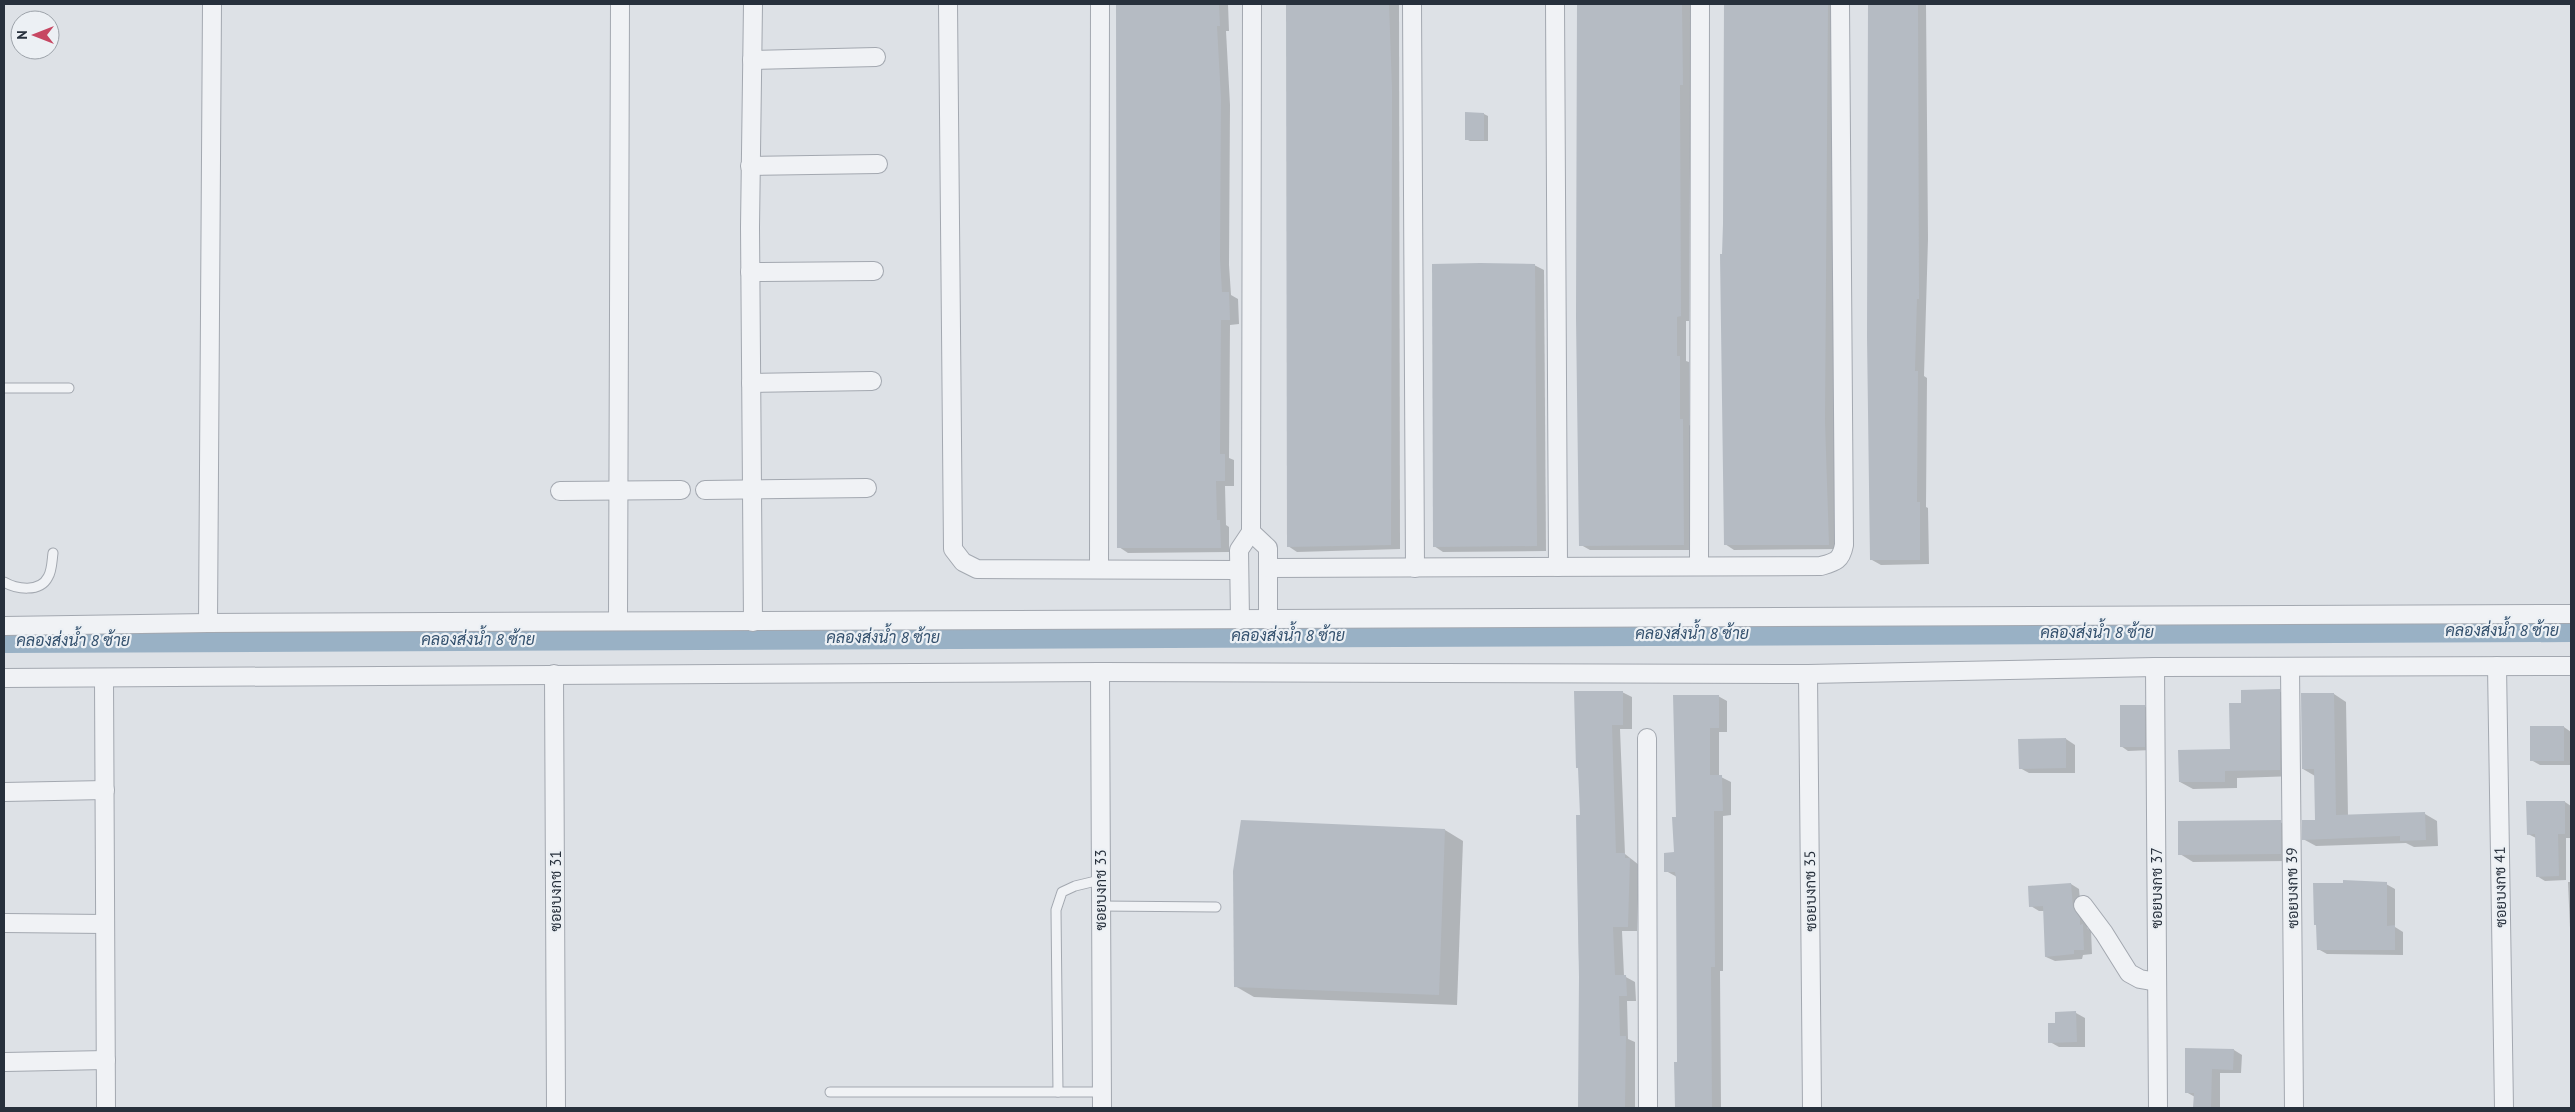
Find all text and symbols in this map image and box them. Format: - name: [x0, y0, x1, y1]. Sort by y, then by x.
- north arrow: [10, 10, 60, 60]
- text: N: [13, 30, 31, 40]
- water label: คลองส่งน้ำ 8 ซ้าย: [2445, 616, 2559, 640]
- water label: คลองส่งน้ำ 8 ซ้าย: [2040, 618, 2154, 642]
- water label: คลองส่งน้ำ 8 ซ้าย: [1635, 619, 1749, 643]
- water label: คลองส่งน้ำ 8 ซ้าย: [1231, 621, 1345, 645]
- water label: คลองส่งน้ำ 8 ซ้าย: [826, 623, 940, 647]
- water label: คลองส่งน้ำ 8 ซ้าย: [421, 625, 535, 649]
- water label: คลองส่งน้ำ 8 ซ้าย: [16, 626, 130, 650]
- street label: ซอยบงกช 41: [2490, 846, 2510, 928]
- street label: ซอยบงกช 37: [2147, 847, 2166, 929]
- street label: ซอยบงกช 39: [2282, 847, 2302, 929]
- street label: ซอยบงกช 33: [1091, 849, 1110, 931]
- street label: ซอยบงกช 31: [546, 850, 565, 932]
- street label: ซอยบงกช 35: [1800, 850, 1820, 932]

